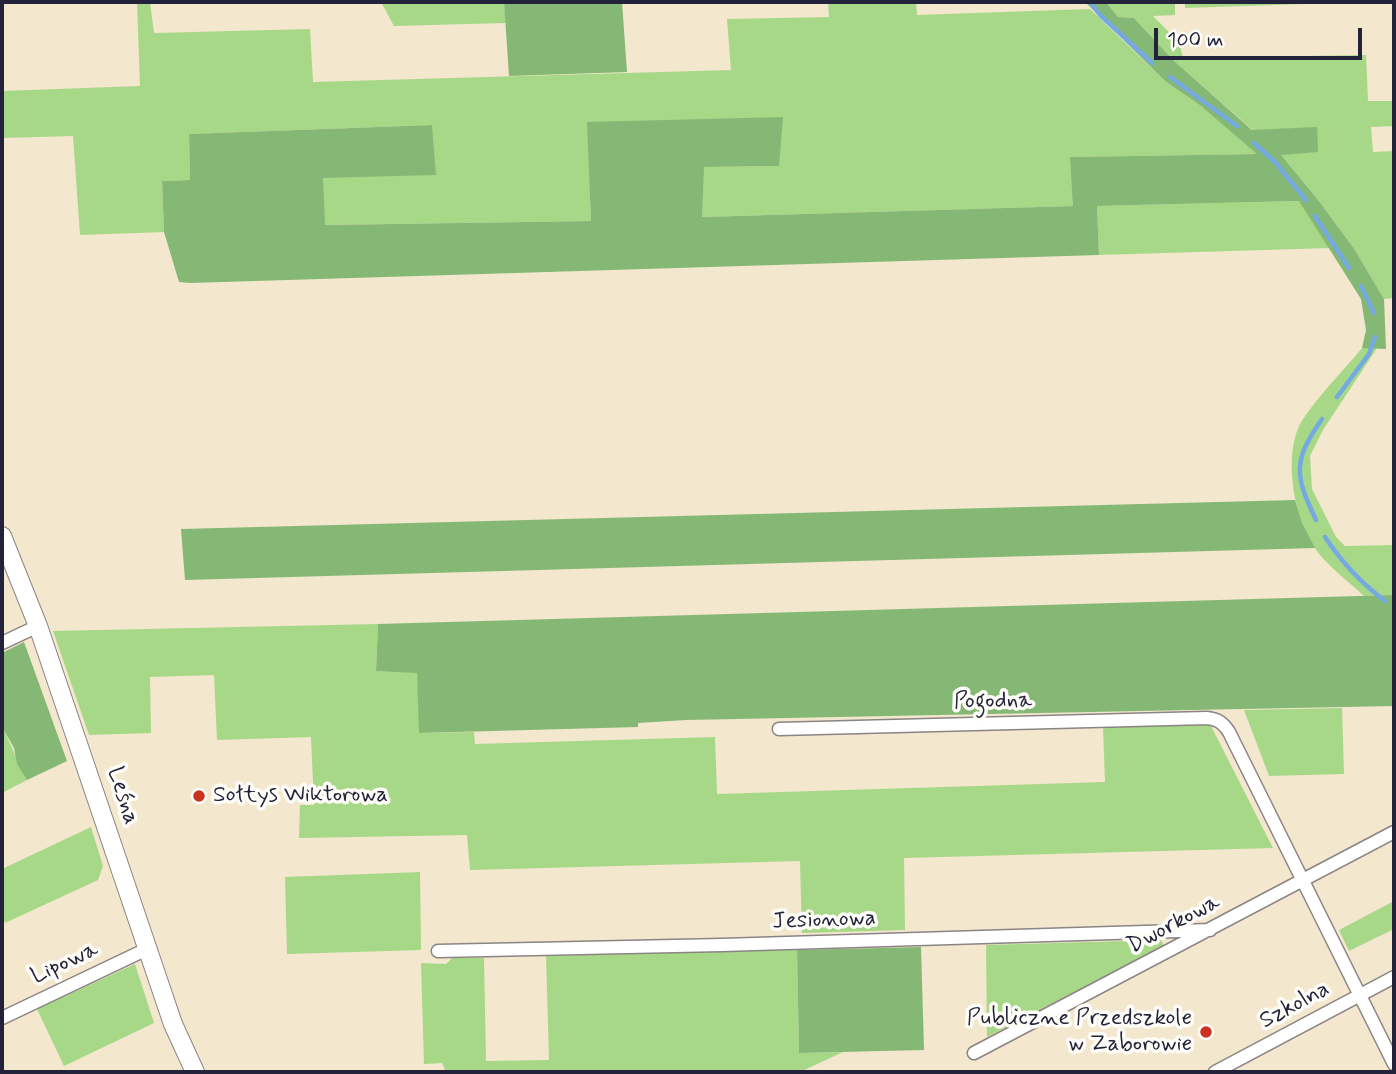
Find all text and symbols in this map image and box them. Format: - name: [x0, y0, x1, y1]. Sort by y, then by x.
- scale bar: [1158, 14, 1366, 58]
- text: 100 m: [1167, 26, 1223, 54]
- street label: Pogodna: [954, 688, 1032, 716]
- street label: Leśna: [100, 764, 144, 828]
- place label: Sołtys Wiktorowa: [213, 782, 388, 810]
- marker: Sołtys Wiktorowa: [191, 788, 207, 804]
- street label: Dworkowa: [1123, 889, 1225, 961]
- street label: Jesionowa: [772, 905, 876, 937]
- street label: Lipowa: [27, 937, 103, 991]
- street label: Szkolna: [1255, 976, 1335, 1036]
- place label: Publiczne Przedszkole w Zaborowie: [967, 1005, 1192, 1059]
- marker: Publiczne Przedszkole w Zaborowie: [1198, 1024, 1214, 1040]

